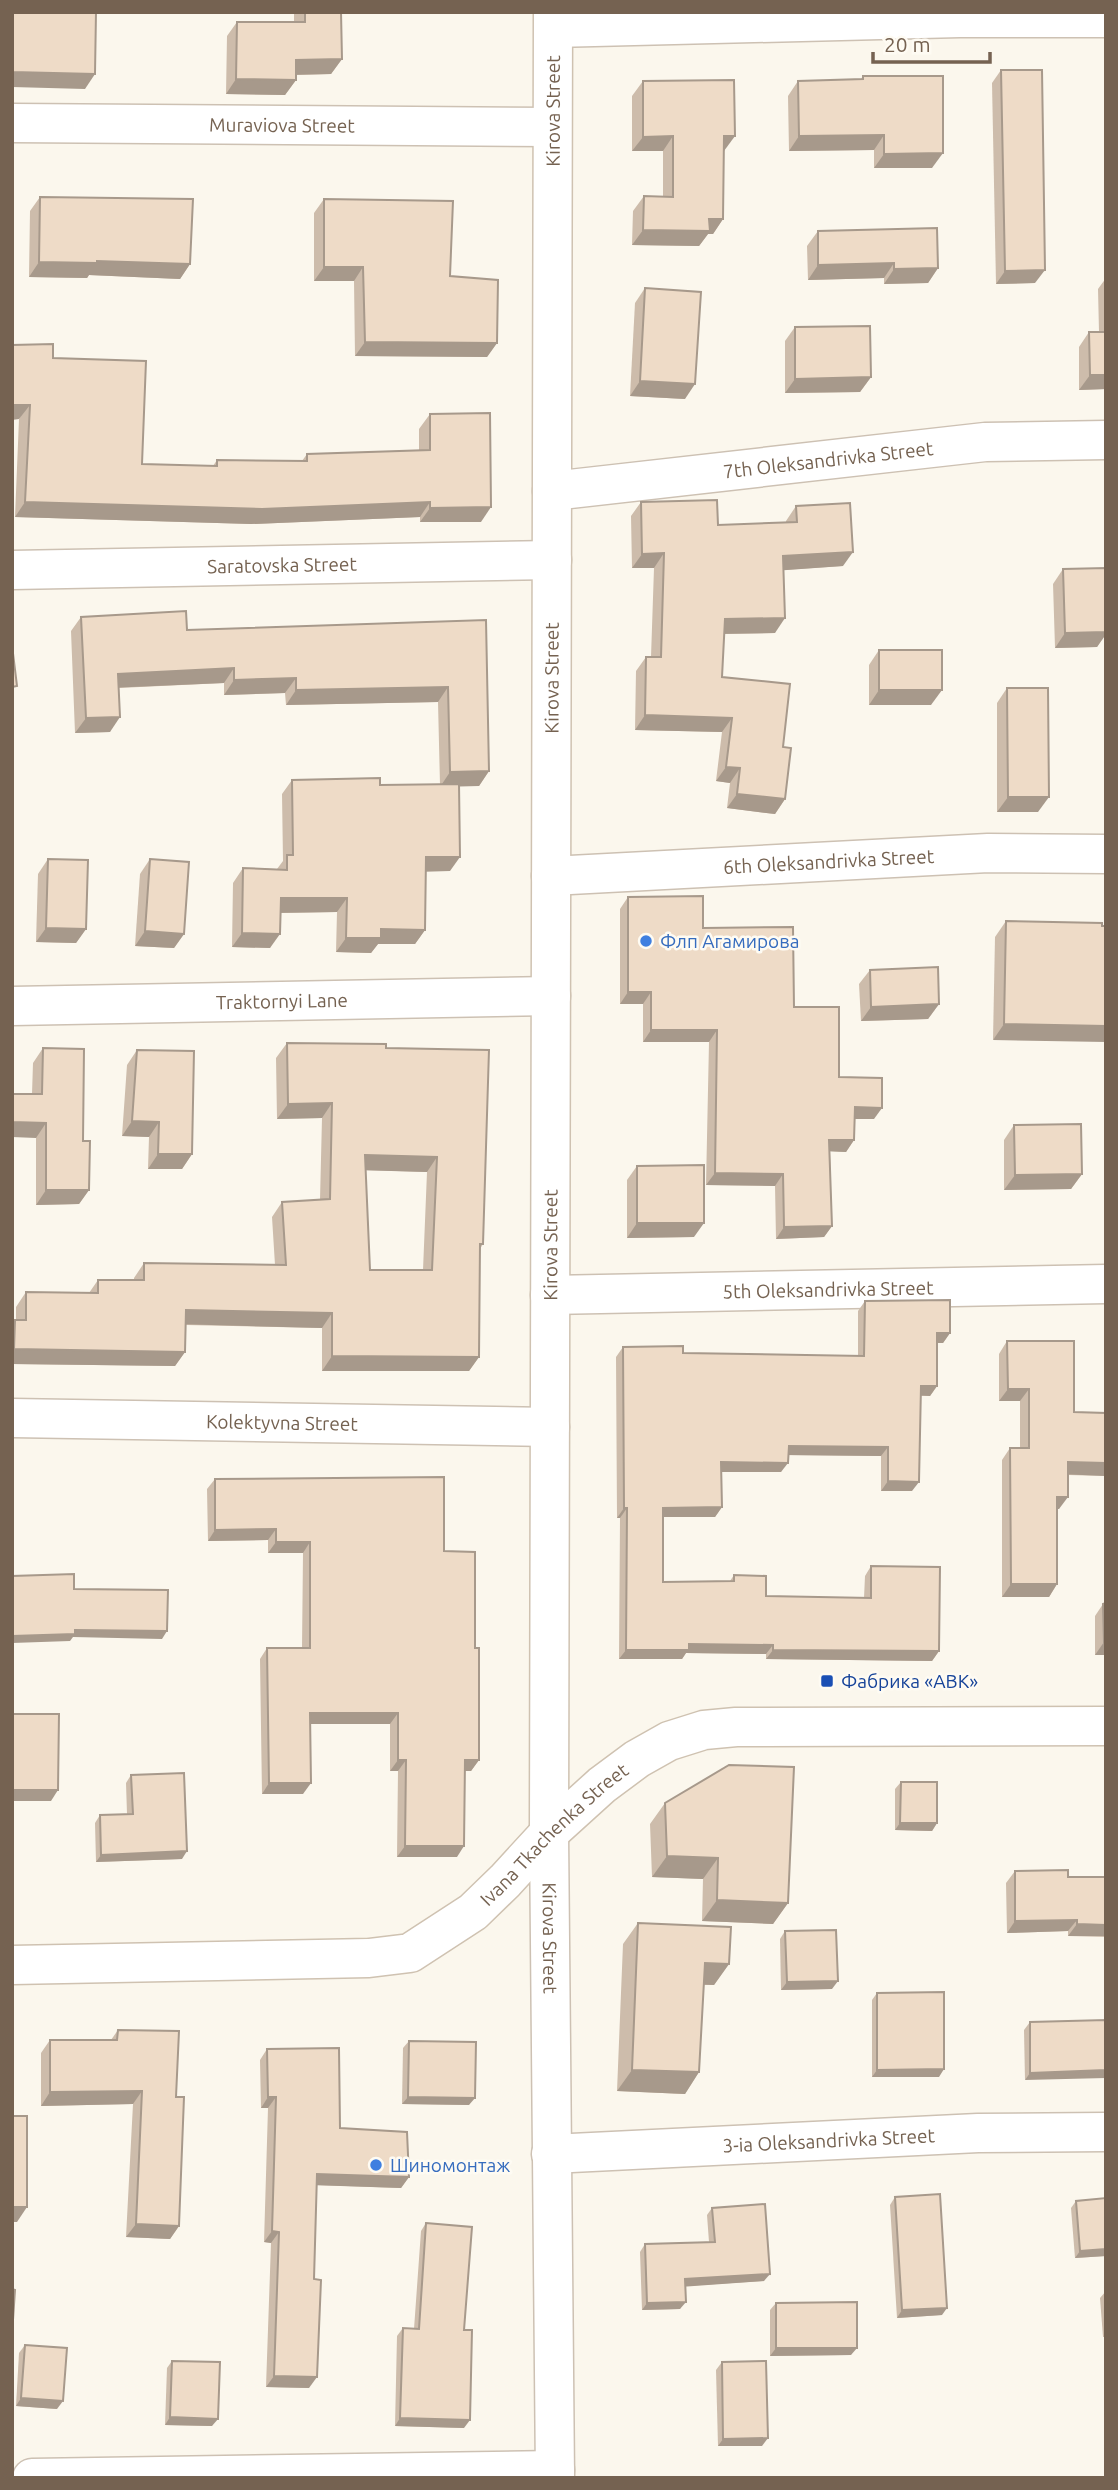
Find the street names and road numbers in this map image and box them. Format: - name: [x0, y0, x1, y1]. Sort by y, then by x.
- street label: Kirova Street: [542, 55, 564, 167]
- street label: Muraviova Street: [209, 113, 356, 137]
- street label: 7th Oleksandrivka Street: [722, 437, 935, 483]
- street label: Saratovska Street: [207, 553, 357, 577]
- street label: Kirova Street: [540, 622, 563, 734]
- street label: 6th Oleksandrivka Street: [723, 845, 935, 878]
- street label: Traktornyi Lane: [216, 989, 348, 1013]
- street label: Kirova Street: [539, 1189, 561, 1301]
- street label: 5th Oleksandrivka Street: [722, 1276, 934, 1303]
- street label: Kolektyvna Street: [206, 1410, 359, 1435]
- street label: Ivana Tkachenka Street: [475, 1758, 633, 1910]
- street label: Kirova Street: [538, 1882, 561, 1994]
- street label: 3-ia Oleksandrivka Street: [722, 2124, 936, 2157]

